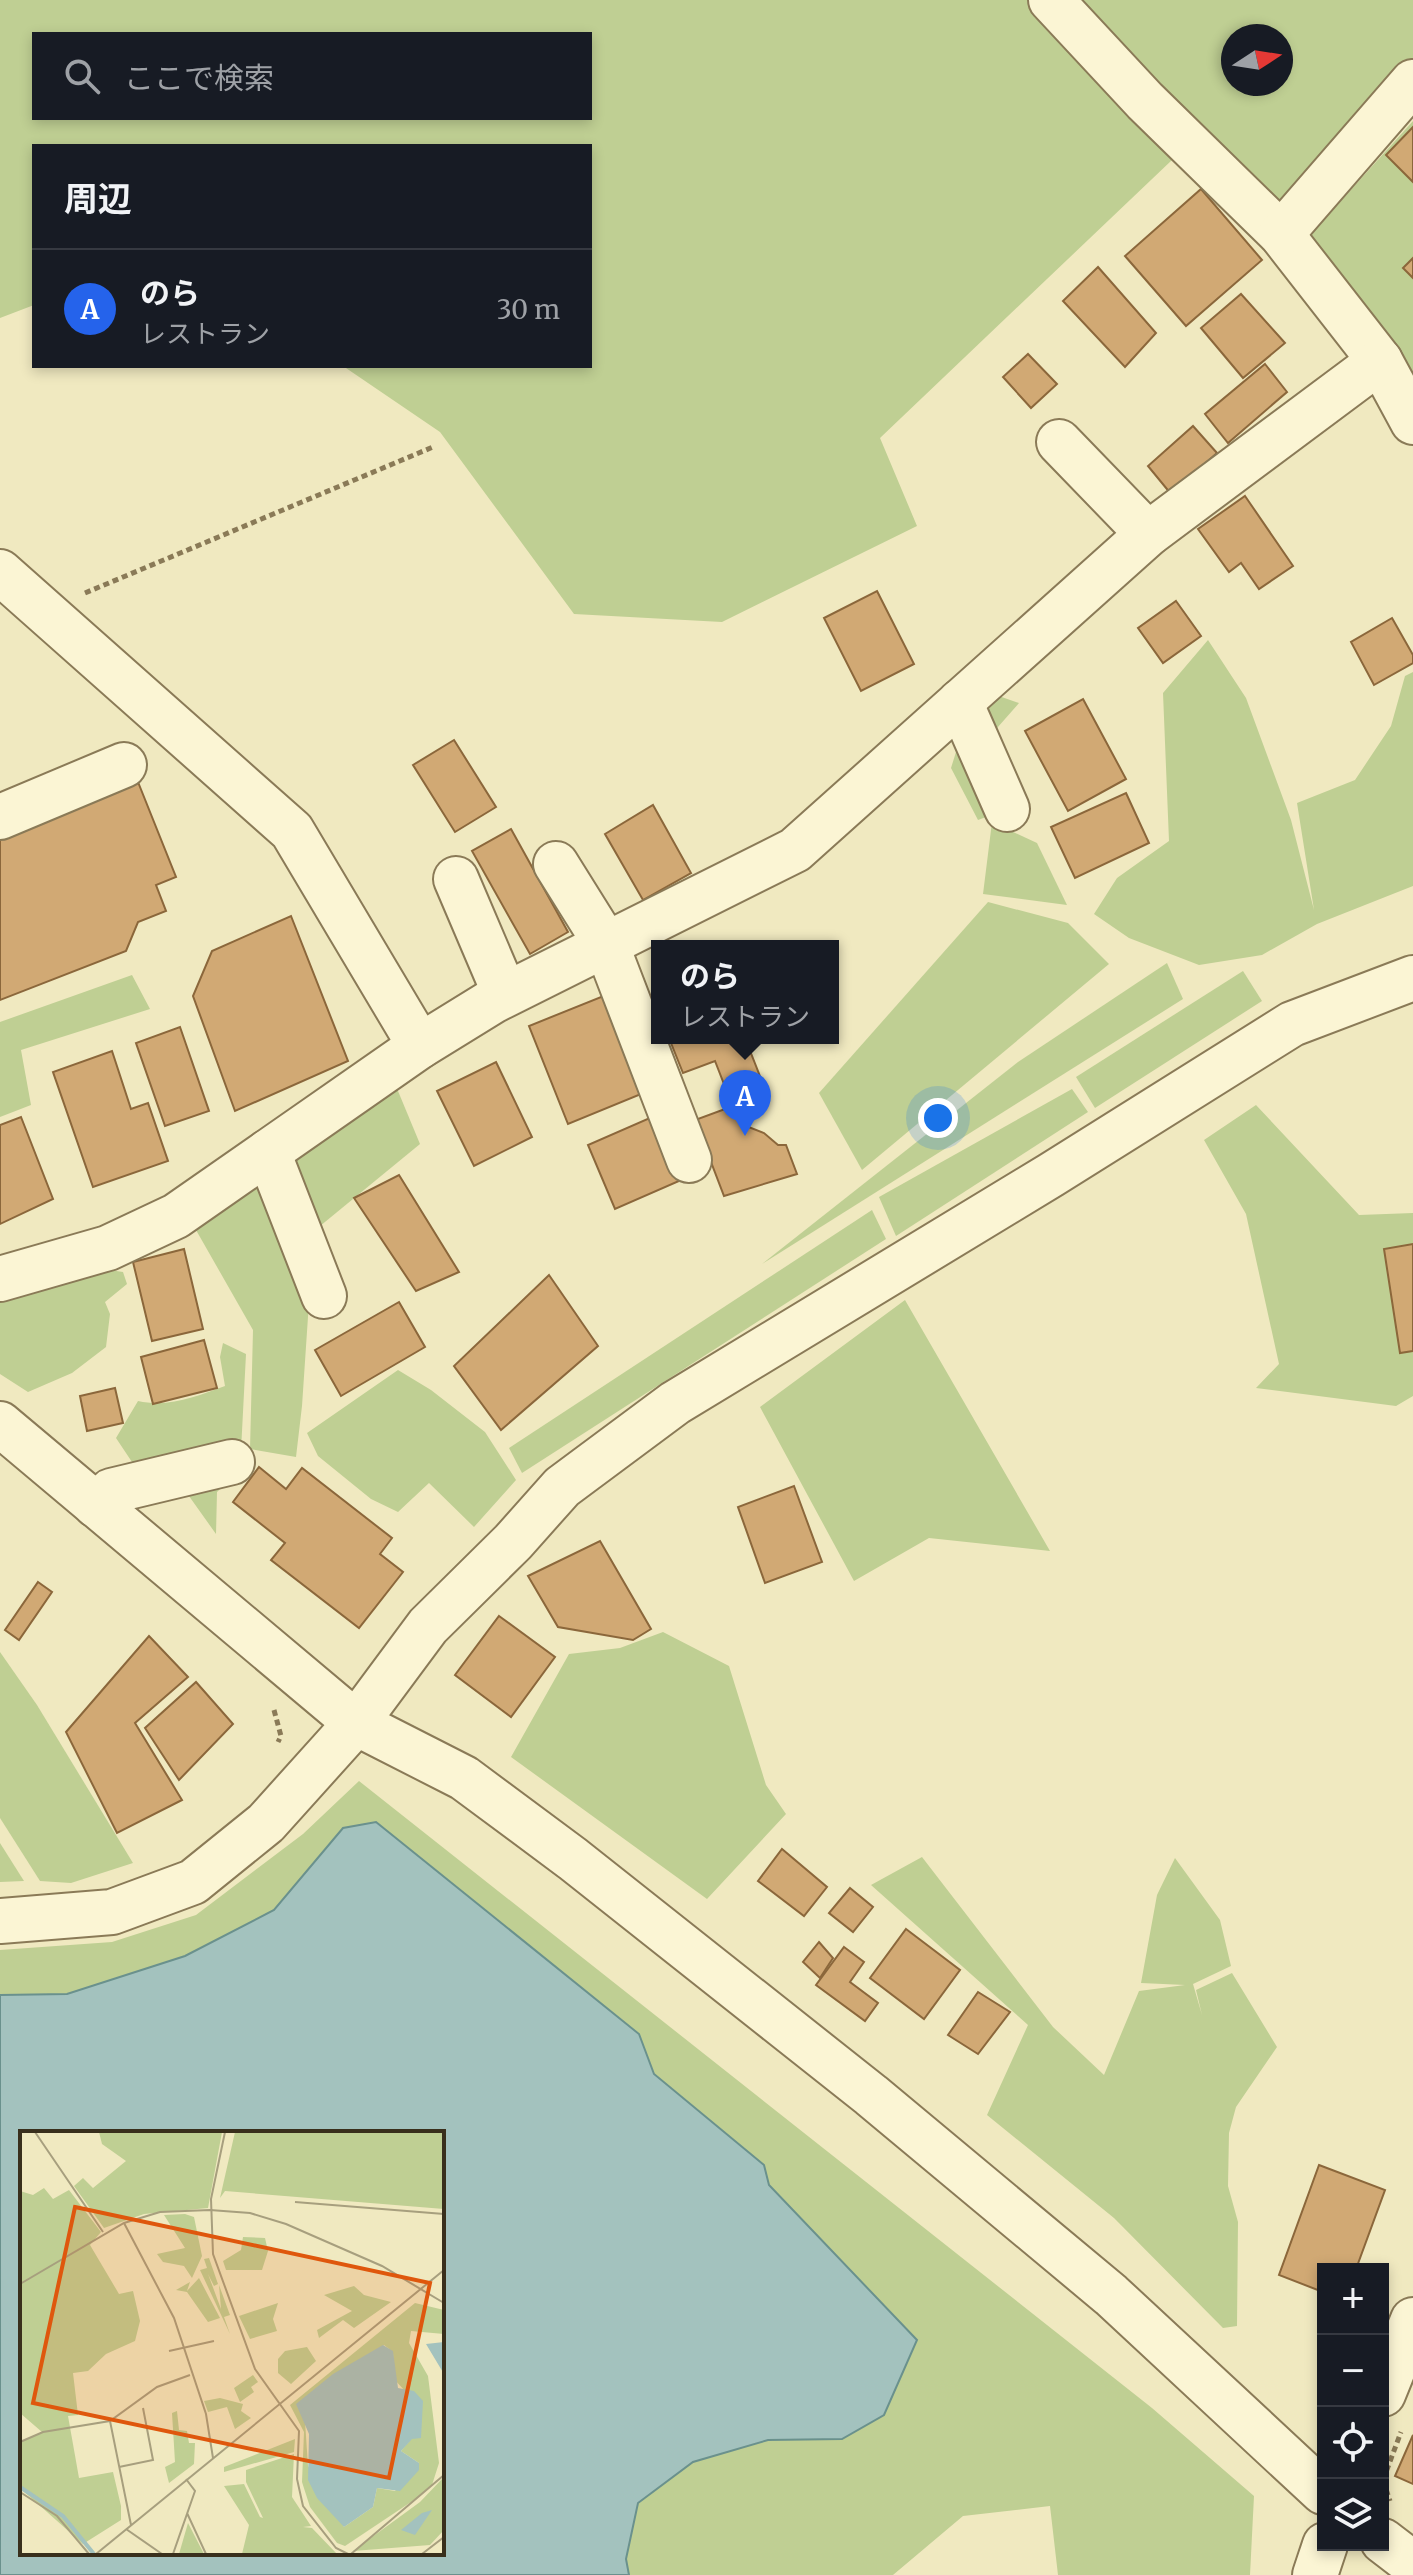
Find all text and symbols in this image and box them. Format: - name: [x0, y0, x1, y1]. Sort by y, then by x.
- north arrow: [1221, 24, 1293, 96]
- search box: [32, 32, 592, 120]
- icon: search: [60, 54, 104, 98]
- text: ここで検索: [124, 59, 274, 97]
- text: 周辺: [64, 178, 132, 220]
- text: のら: [140, 274, 200, 312]
- text: A: [81, 293, 99, 326]
- text: 30 m: [497, 293, 560, 326]
- text: レストラン: [140, 317, 270, 350]
- popup: [651, 940, 839, 1044]
- text: のら: [680, 957, 740, 995]
- text: レストラン: [680, 1000, 810, 1033]
- pin: A: [719, 1070, 771, 1136]
- your location: [918, 1098, 958, 1138]
- inset map: [20, 2131, 444, 2555]
- map controls: [1317, 2263, 1389, 2551]
- button: +: [1317, 2263, 1389, 2335]
- button: −: [1317, 2335, 1389, 2407]
- button: locate: [1317, 2407, 1389, 2479]
- button: layers: [1317, 2479, 1389, 2551]

